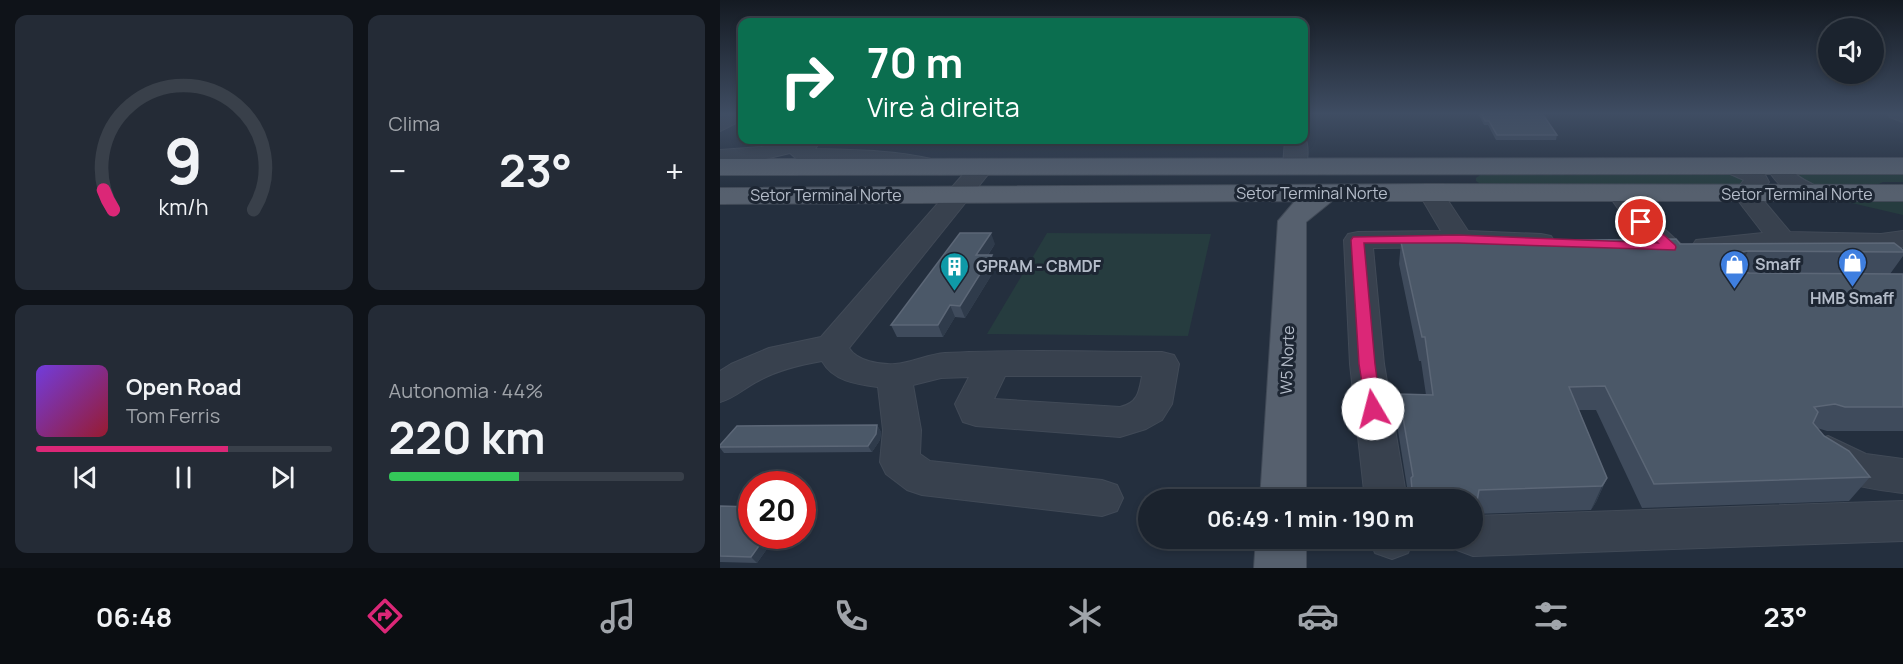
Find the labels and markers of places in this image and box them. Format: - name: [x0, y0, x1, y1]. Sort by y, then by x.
- pin: [1615, 196, 1666, 247]
- shop icon: HMB Smaff: [1836, 246, 1868, 288]
- shop icon: Smaff: [1718, 248, 1750, 290]
- building icon: GPRAM - CBMDF: [939, 250, 971, 292]
- place label: Smaff: [1755, 253, 1801, 275]
- place label: GPRAM - CBMDF: [976, 255, 1102, 277]
- place label: HMB Smaff: [1810, 287, 1895, 309]

